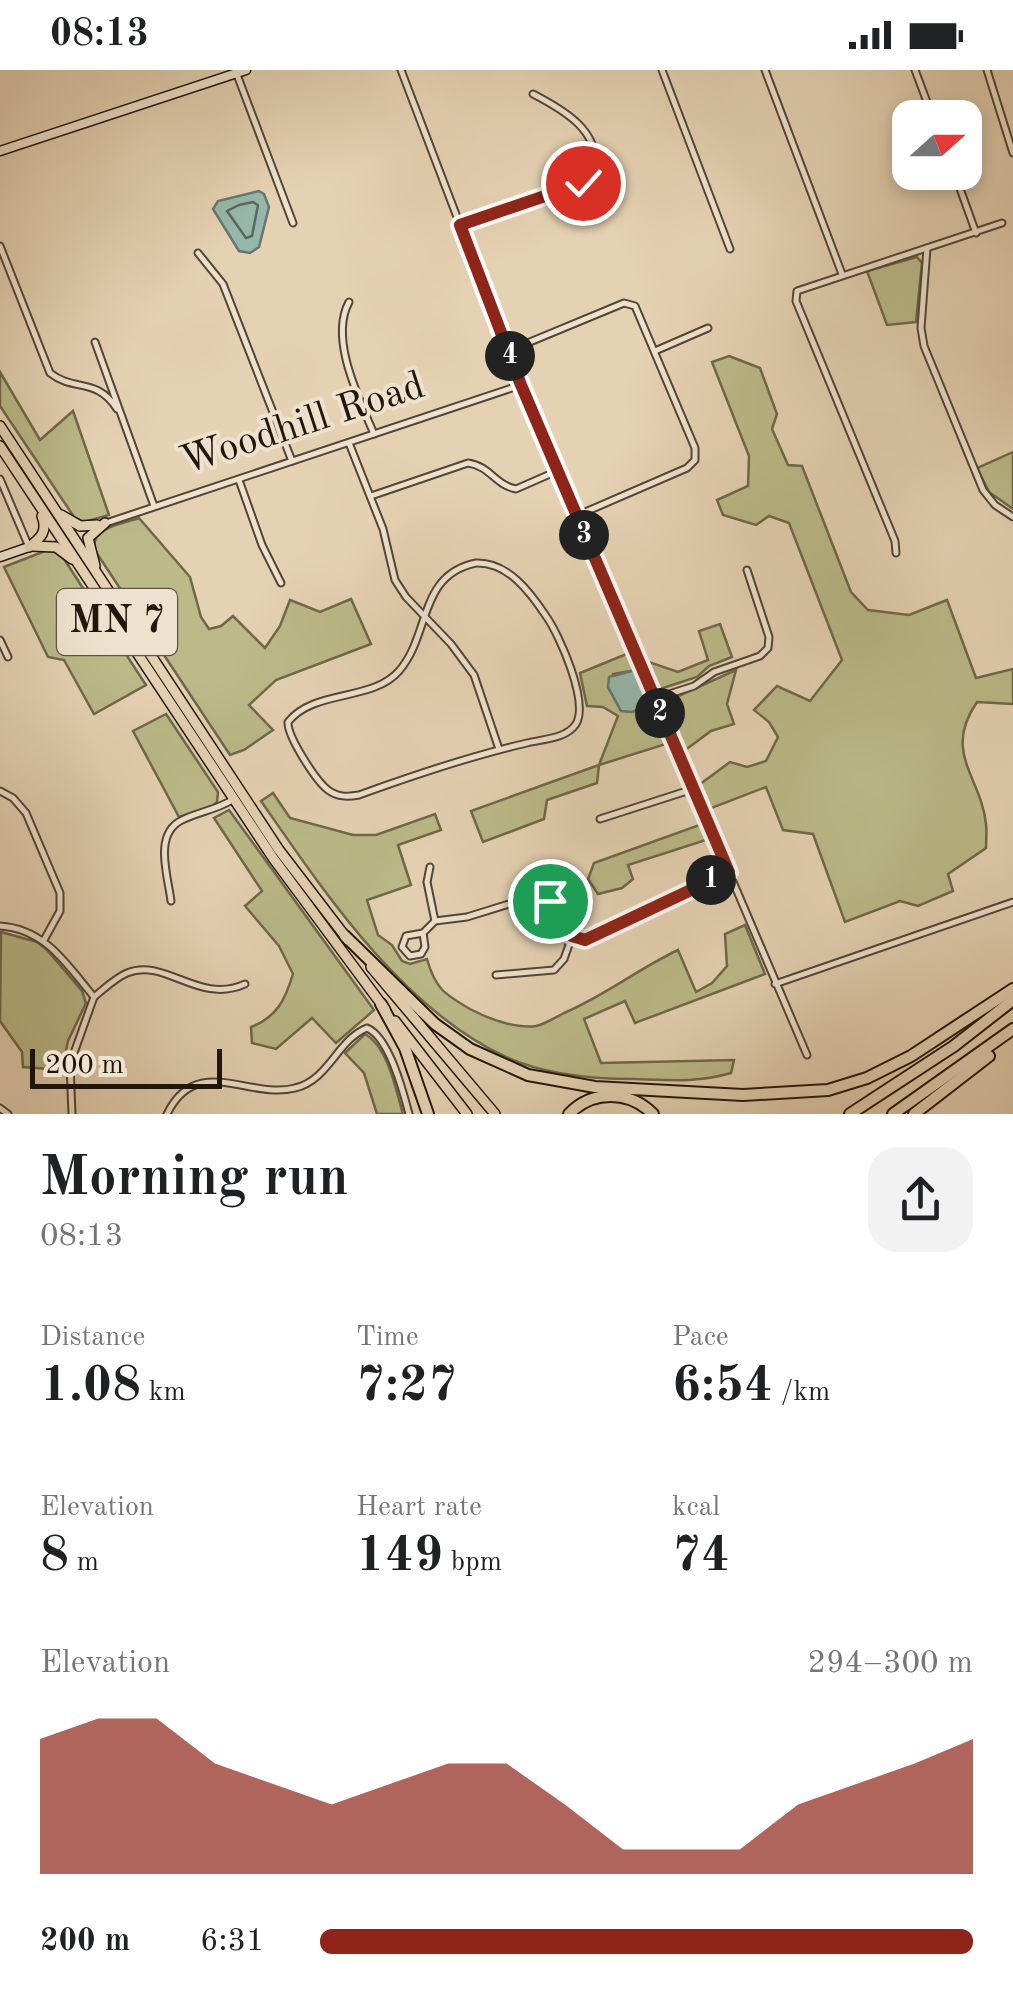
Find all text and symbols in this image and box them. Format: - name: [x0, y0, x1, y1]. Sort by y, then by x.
- text: 08:13: [50, 16, 149, 54]
- north arrow: [892, 100, 982, 190]
- map controls: [892, 100, 982, 190]
- pin: [541, 141, 626, 226]
- icon: check: [556, 156, 611, 211]
- pin: 4: [485, 331, 535, 381]
- text: 4: [502, 342, 518, 370]
- street label: Woodhill Road: [176, 367, 430, 483]
- pin: 3: [559, 510, 609, 560]
- text: 3: [576, 521, 592, 549]
- road number: MN 7: [57, 589, 177, 655]
- pin: 2: [635, 688, 685, 738]
- text: 2: [652, 699, 668, 727]
- pin: 1: [686, 855, 736, 905]
- pin: [508, 859, 593, 944]
- text: 1: [703, 866, 719, 894]
- icon: arrive: [523, 874, 578, 929]
- scale bar: [30, 1044, 222, 1088]
- text: 200 m: [45, 1052, 124, 1080]
- button: share: [868, 1147, 973, 1252]
- text: Morning run: [40, 1152, 349, 1207]
- text: 08:13: [40, 1221, 123, 1253]
- text: Distance: [40, 1324, 145, 1352]
- text: Time: [356, 1324, 419, 1352]
- text: Pace: [672, 1324, 729, 1352]
- text: 1.08: [40, 1362, 141, 1412]
- text: 7:27: [356, 1362, 457, 1412]
- text: 6:54: [672, 1362, 773, 1412]
- text: km: [141, 1379, 186, 1407]
- text: /km: [773, 1379, 830, 1407]
- text: Elevation: [40, 1494, 154, 1522]
- text: Heart rate: [356, 1494, 482, 1522]
- text: kcal: [672, 1494, 720, 1522]
- text: 8: [40, 1532, 69, 1582]
- text: 149: [356, 1532, 443, 1582]
- text: 74: [672, 1532, 730, 1582]
- text: m: [69, 1549, 99, 1577]
- text: bpm: [443, 1549, 502, 1577]
- text: Elevation: [40, 1648, 170, 1680]
- text: 294–300 m: [807, 1648, 973, 1680]
- text: 200 m: [40, 1926, 130, 1958]
- text: 6:31: [200, 1926, 265, 1958]

